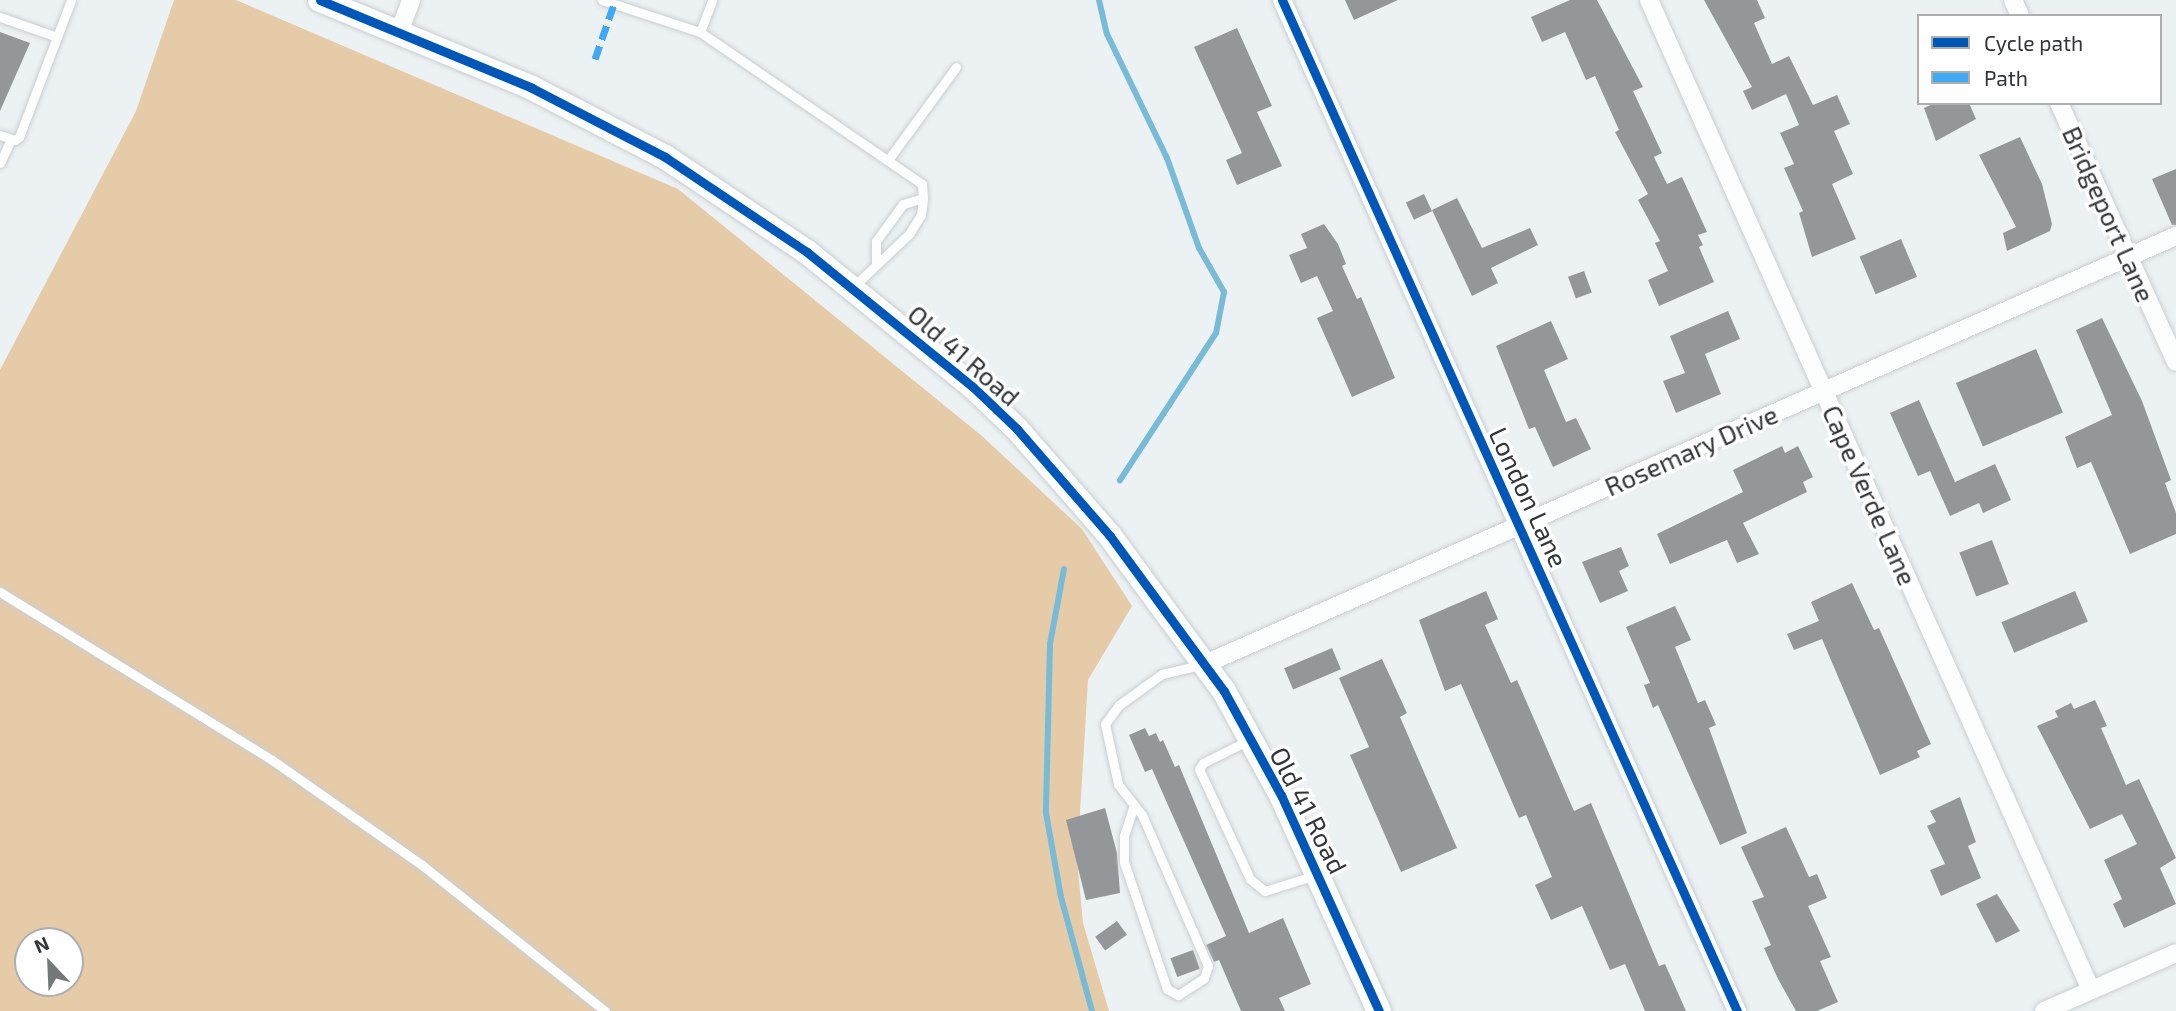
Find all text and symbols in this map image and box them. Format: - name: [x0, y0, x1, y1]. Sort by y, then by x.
- legend: [1917, 14, 2162, 105]
- text: Cycle path: [1984, 30, 2083, 55]
- text: Path: [1984, 65, 2028, 90]
- street label: Bridgeport Lane: [2056, 121, 2162, 307]
- street label: Old 41 Road: [902, 298, 1026, 412]
- street label: Rosemary Drive: [1599, 398, 1783, 502]
- street label: Cape Verde Lane: [1816, 400, 1924, 590]
- street label: London Lane: [1483, 422, 1575, 572]
- street label: Old 41 Road: [1264, 742, 1354, 878]
- north arrow: [14, 927, 84, 997]
- text: N: [31, 931, 52, 957]

